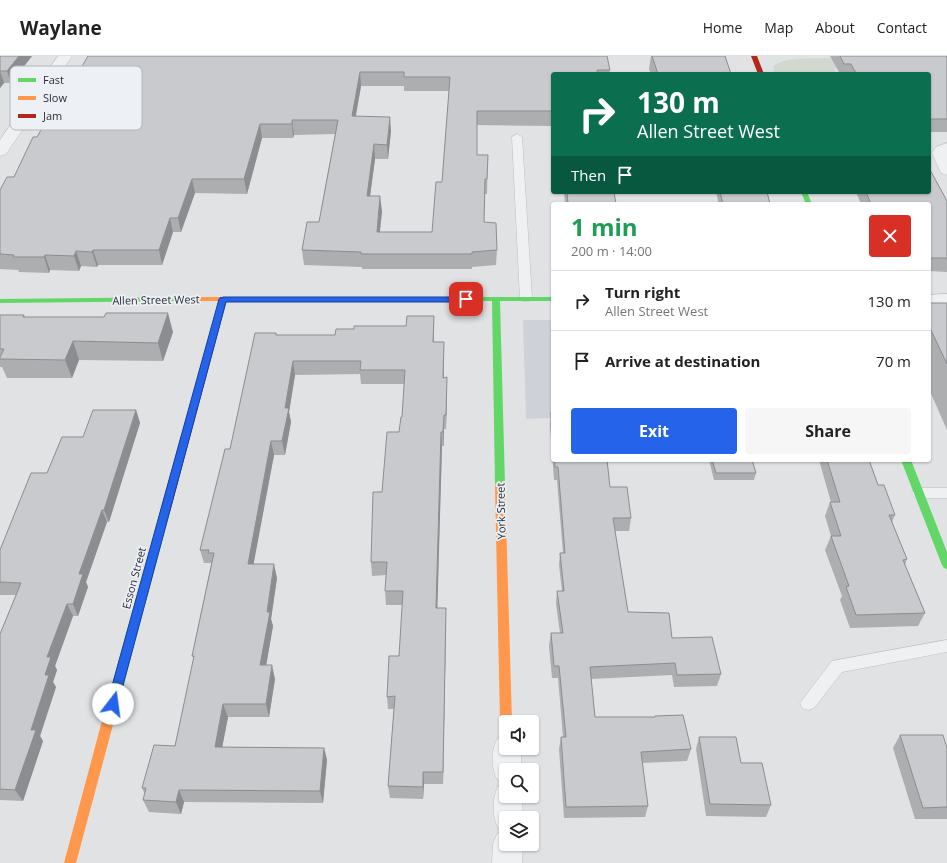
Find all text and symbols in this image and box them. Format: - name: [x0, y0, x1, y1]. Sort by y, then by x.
- text: Waylane: [20, 15, 102, 41]
- text: Home: [703, 18, 742, 37]
- text: Map: [764, 18, 793, 37]
- text: About: [815, 18, 855, 37]
- text: Contact: [877, 18, 927, 37]
- legend: [10, 66, 142, 130]
- text: Fast: [43, 72, 64, 87]
- text: 130 m: [637, 83, 720, 121]
- icon: right: [571, 88, 623, 140]
- text: Slow: [43, 90, 67, 105]
- text: Jam: [42, 108, 62, 123]
- text: Allen Street West: [637, 119, 780, 143]
- icon: arrive: [614, 164, 636, 186]
- text: Then: [571, 165, 606, 185]
- text: 1 min: [571, 210, 638, 243]
- button: close: [869, 215, 911, 257]
- text: 200 m · 14:00: [571, 242, 652, 260]
- pin: [449, 282, 483, 316]
- text: Turn right: [605, 282, 680, 302]
- icon: arrive: [455, 288, 477, 310]
- icon: right: [571, 290, 593, 312]
- street label: Allen Street West: [112, 291, 200, 308]
- text: 130 m: [867, 291, 911, 311]
- text: Allen Street West: [605, 302, 708, 320]
- icon: arrive: [571, 350, 593, 372]
- text: Arrive at destination: [605, 351, 760, 371]
- text: 70 m: [876, 351, 911, 371]
- button: Exit: [571, 408, 737, 454]
- button: Share: [745, 408, 911, 454]
- street label: York Street: [493, 482, 508, 539]
- street label: Esson Street: [118, 545, 149, 611]
- position arrow: [92, 683, 134, 725]
- map controls: [499, 715, 539, 851]
- button: sound: [499, 715, 539, 755]
- button: search: [499, 763, 539, 803]
- button: layers: [499, 811, 539, 851]

